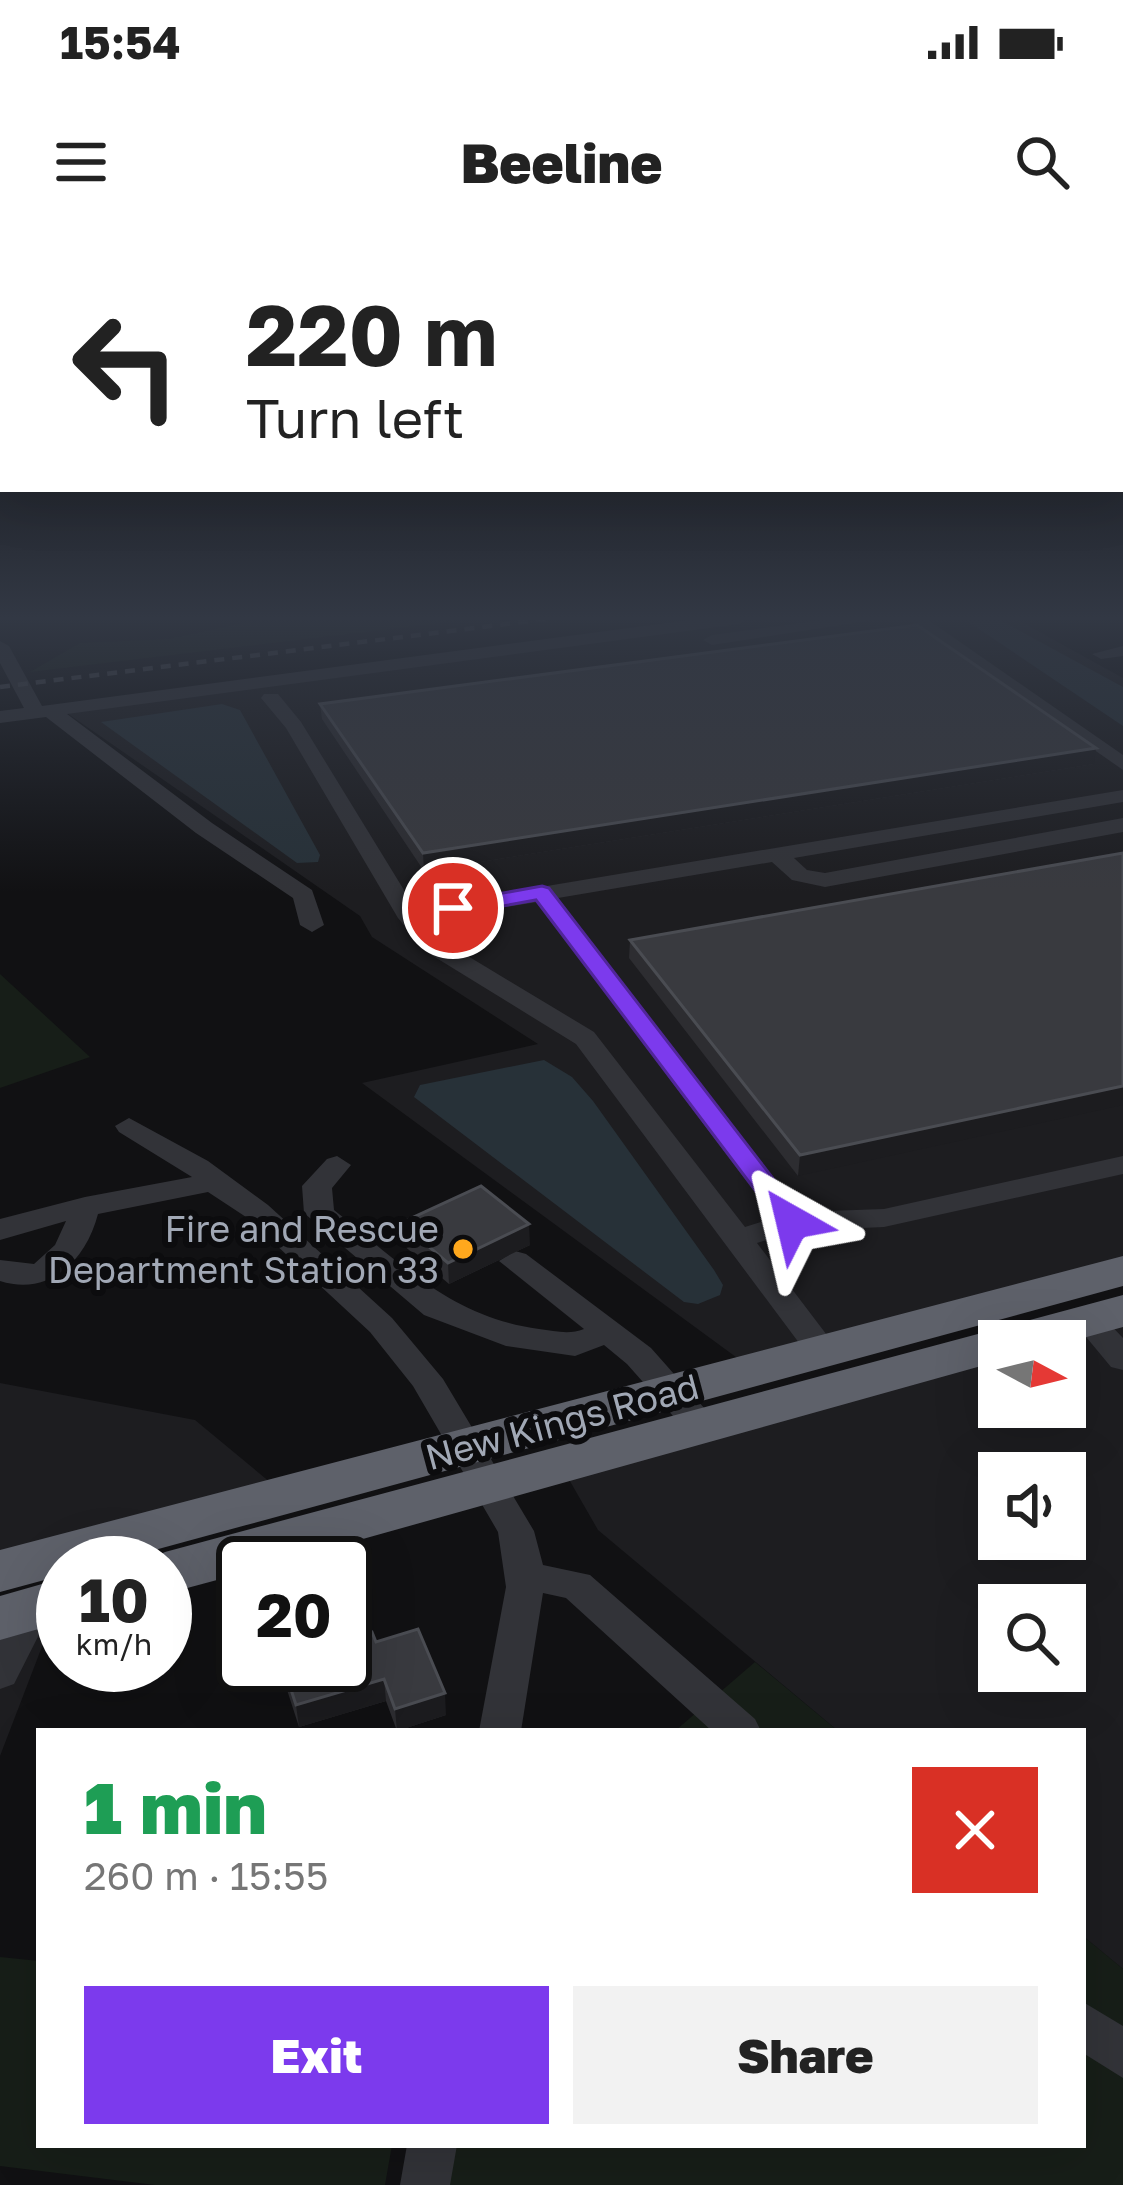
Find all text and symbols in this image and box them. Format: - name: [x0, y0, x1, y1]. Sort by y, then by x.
- text: 15:54: [60, 15, 181, 69]
- icon: menu: [48, 129, 114, 195]
- icon: search: [1009, 129, 1075, 195]
- text: Beeline: [461, 130, 662, 195]
- text: 220 m: [246, 284, 498, 384]
- icon: left: [48, 288, 204, 444]
- text: Turn left: [246, 385, 464, 450]
- pin: [402, 857, 504, 959]
- icon: arrive: [420, 875, 486, 941]
- position arrow: [729, 1159, 855, 1285]
- place label: Fire and Rescue Department Station 33: [48, 1207, 439, 1291]
- marker: Fire and Rescue Department Station 33: [450, 1236, 476, 1262]
- north arrow: [978, 1320, 1086, 1428]
- map controls: [978, 1320, 1086, 1692]
- street label: New Kings Road: [421, 1364, 703, 1478]
- button: sound: [978, 1452, 1086, 1560]
- speed limit sign: 20: [216, 1536, 372, 1692]
- text: 10: [79, 1563, 149, 1635]
- button: search: [978, 1584, 1086, 1692]
- text: km/h: [76, 1626, 152, 1662]
- text: 1 min: [84, 1763, 267, 1850]
- button: close: [912, 1767, 1038, 1893]
- text: 260 m · 15:55: [84, 1852, 328, 1899]
- button: Exit: [84, 1986, 549, 2124]
- button: Share: [573, 1986, 1038, 2124]

